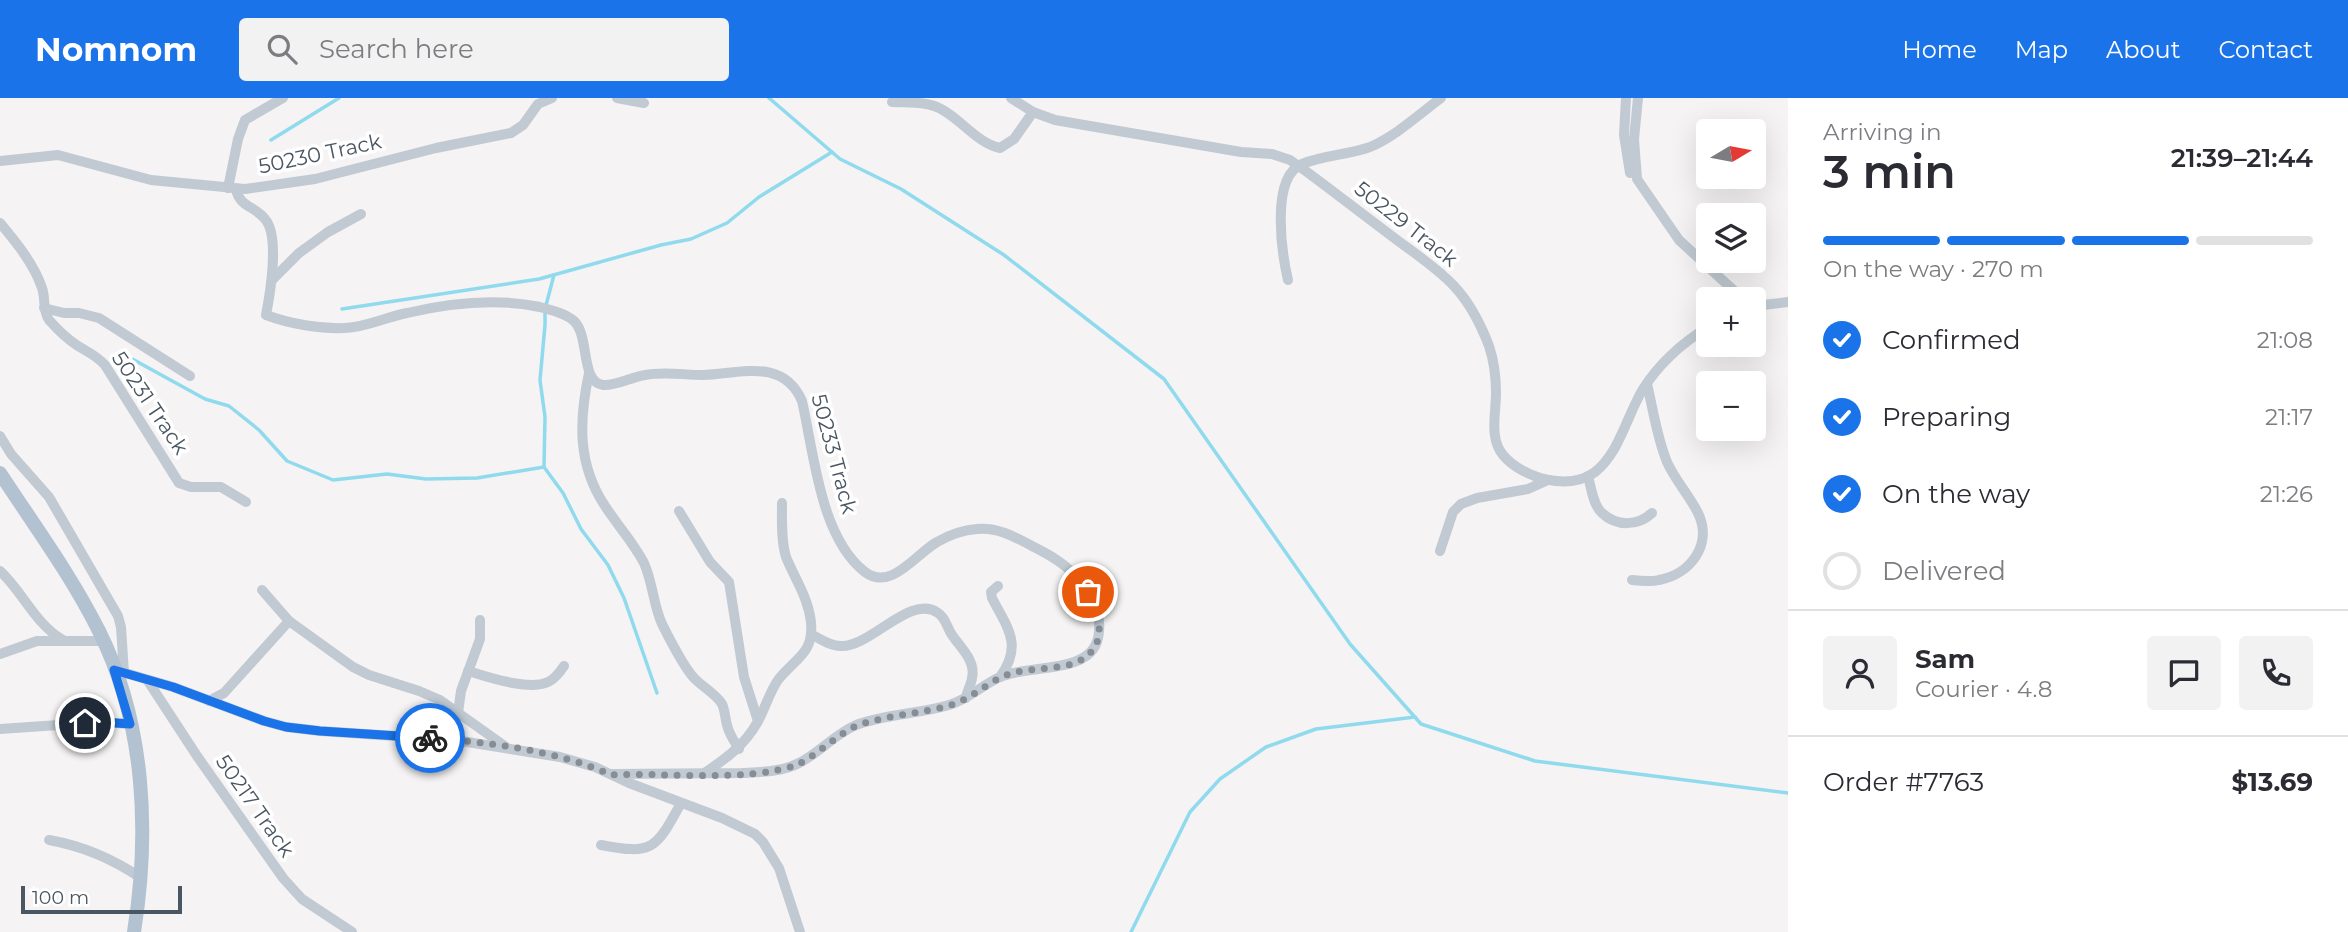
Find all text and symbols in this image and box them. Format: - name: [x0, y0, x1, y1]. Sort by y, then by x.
- search box: [239, 18, 729, 81]
- text: Nomnom: [35, 29, 197, 69]
- icon: search: [263, 30, 301, 68]
- text: Search here: [319, 33, 474, 65]
- text: Home: [1902, 35, 1977, 64]
- text: Map: [2015, 35, 2068, 64]
- text: About: [2106, 35, 2180, 64]
- text: Contact: [2218, 35, 2313, 64]
- text: Arriving in: [1823, 118, 1942, 146]
- north arrow: [1696, 119, 1766, 189]
- map controls: [1696, 119, 1766, 441]
- street label: 50230 Track: [256, 128, 384, 179]
- text: 21:39–21:44: [2171, 142, 2313, 174]
- text: 3 min: [1823, 143, 1956, 200]
- street label: 50229 Track: [1350, 176, 1463, 272]
- button: layers: [1696, 203, 1766, 273]
- text: On the way · 270 m: [1823, 255, 2044, 283]
- button: +: [1696, 287, 1766, 357]
- icon: check: [1823, 321, 1861, 359]
- text: Confirmed: [1882, 324, 2021, 356]
- text: 21:08: [2257, 326, 2313, 354]
- street label: 50231 Track: [107, 347, 194, 459]
- button: −: [1696, 371, 1766, 441]
- street label: 50233 Track: [807, 391, 863, 517]
- icon: check: [1823, 398, 1861, 436]
- text: Preparing: [1882, 401, 2011, 433]
- text: 21:17: [2265, 403, 2313, 431]
- icon: check: [1823, 475, 1861, 513]
- text: On the way: [1882, 478, 2030, 510]
- text: 21:26: [2260, 480, 2313, 508]
- text: Delivered: [1882, 555, 2006, 587]
- pin: [1058, 562, 1118, 622]
- icon: bag: [1069, 573, 1107, 611]
- button: person: [1823, 636, 1897, 710]
- button: chat: [2147, 636, 2221, 710]
- button: phone: [2239, 636, 2313, 710]
- text: Sam: [1915, 643, 1975, 675]
- text: Courier · 4.8: [1915, 675, 2052, 703]
- pin: [55, 693, 115, 753]
- courier: [395, 703, 465, 773]
- icon: home: [66, 704, 104, 742]
- icon: bike: [411, 719, 449, 757]
- street label: 50217 Track: [211, 750, 300, 862]
- text: Order #7763: [1823, 766, 1984, 798]
- text: $13.69: [2231, 766, 2313, 798]
- scale bar: [21, 883, 182, 915]
- text: 100 m: [32, 886, 89, 909]

